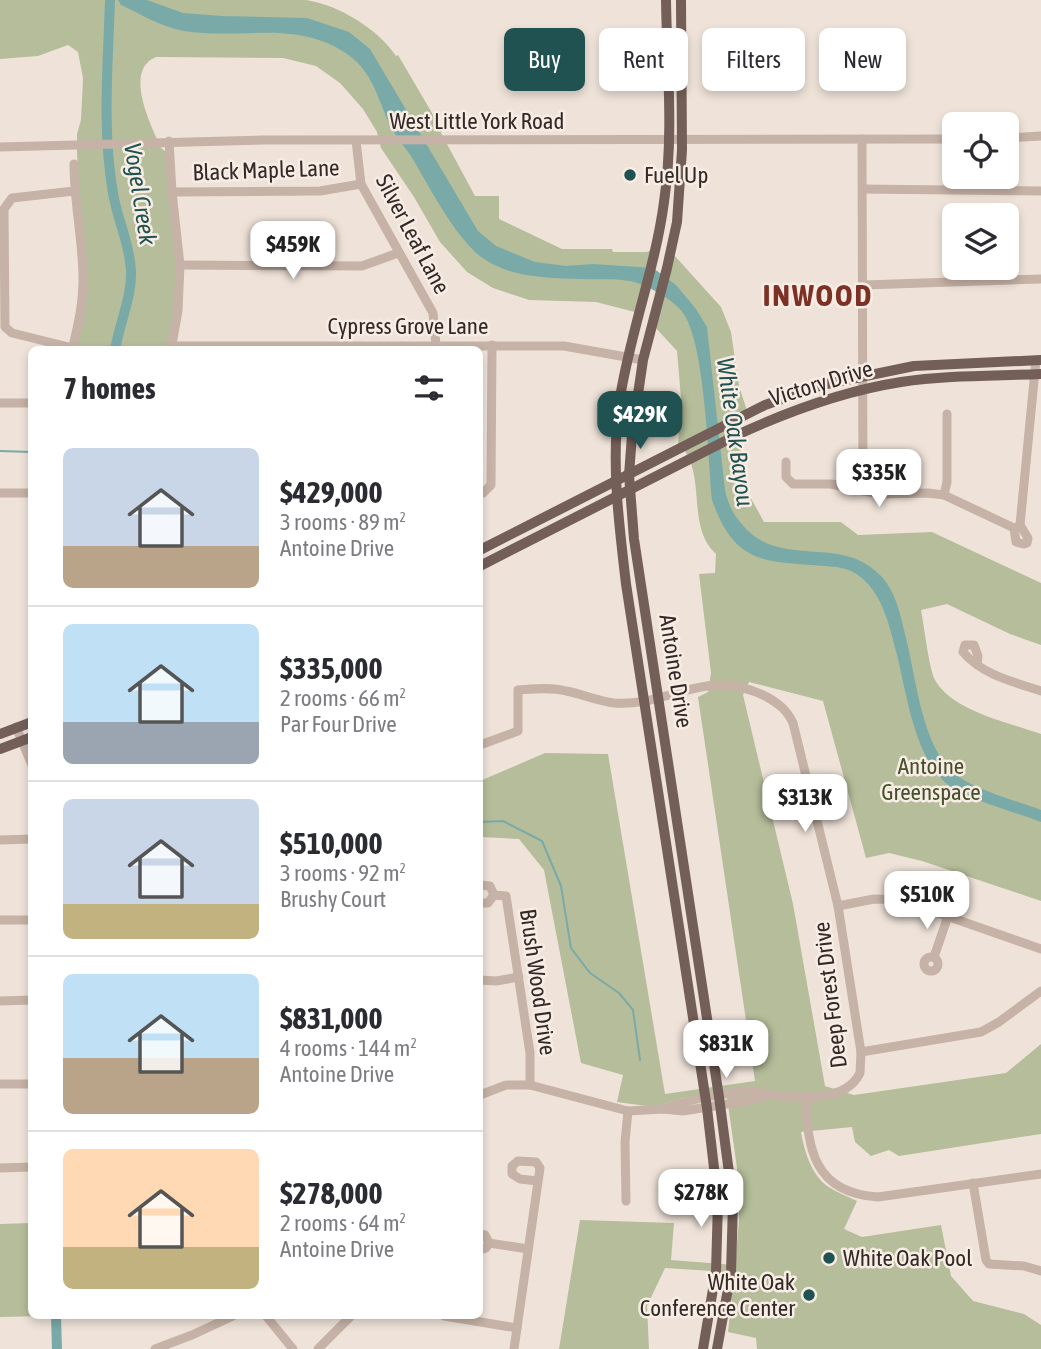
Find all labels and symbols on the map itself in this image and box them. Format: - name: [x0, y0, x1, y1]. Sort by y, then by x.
- street label: West Little York Road: [390, 108, 564, 134]
- water label: Vogel Creek: [119, 141, 162, 247]
- street label: Black Maple Lane: [192, 154, 340, 186]
- place label: Fuel Up: [644, 162, 708, 188]
- marker: Fuel Up: [622, 167, 638, 183]
- street label: Silver Leaf Lane: [371, 170, 455, 298]
- pin: $459K: [244, 222, 342, 281]
- district label: INWOOD: [763, 278, 873, 312]
- street label: Cypress Grove Lane: [328, 313, 488, 339]
- street label: Victory Drive: [766, 355, 876, 411]
- water label: White Oak Bayou: [712, 356, 759, 508]
- pin: $429K: [591, 392, 689, 451]
- pin: $335K: [830, 449, 928, 509]
- street label: Antoine Drive: [654, 613, 698, 729]
- park label: Antoine Greenspace: [881, 753, 981, 805]
- pin: $313K: [756, 774, 854, 834]
- pin: $510K: [878, 872, 976, 931]
- street label: Brush Wood Drive: [515, 907, 561, 1057]
- street label: Deep Forest Drive: [808, 920, 852, 1070]
- pin: $831K: [677, 1020, 775, 1080]
- pin: $278K: [652, 1170, 750, 1229]
- place label: White Oak Pool: [843, 1245, 972, 1271]
- marker: White Oak Pool: [821, 1250, 837, 1266]
- place label: White Oak Conference Center: [640, 1269, 796, 1321]
- marker: White Oak Conference Center: [801, 1287, 817, 1303]

